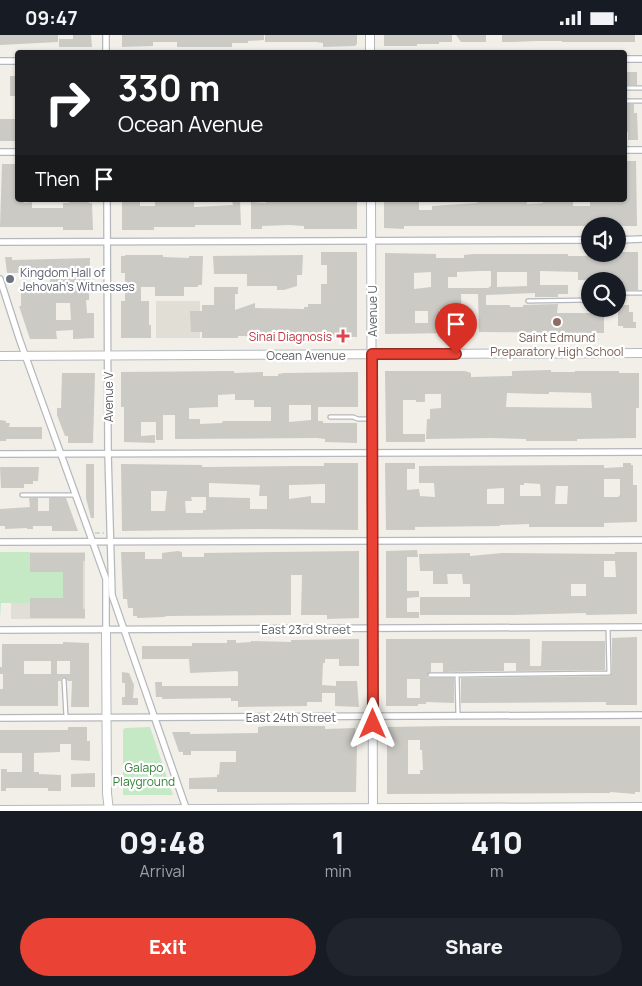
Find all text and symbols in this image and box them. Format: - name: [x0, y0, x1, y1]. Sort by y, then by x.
- text: 09:47: [25, 5, 78, 31]
- text: 330 m: [118, 64, 220, 112]
- icon: right: [35, 70, 100, 135]
- text: Ocean Avenue: [118, 109, 263, 139]
- icon: arrive: [90, 165, 118, 193]
- text: Then: [35, 166, 80, 192]
- map controls: [581, 217, 626, 317]
- button: sound: [581, 217, 626, 262]
- place label: Kingdom Hall of Jehovah's Witnesses: [20, 264, 135, 295]
- button: search: [581, 272, 626, 317]
- marker: Kingdom Hall of Jehovah's Witnesses: [4, 273, 16, 285]
- street label: Avenue U: [364, 285, 381, 337]
- pin: [435, 303, 477, 354]
- icon: arrive: [442, 310, 470, 338]
- marker: Saint Edmund Preparatory High School: [551, 316, 563, 328]
- place label: Sinai Diagnosis: [249, 328, 332, 345]
- marker: Sinai Diagnosis: [336, 329, 350, 343]
- place label: Saint Edmund Preparatory High School: [490, 329, 624, 360]
- street label: Ocean Avenue: [266, 347, 346, 364]
- street label: Avenue V: [100, 371, 117, 422]
- street label: East 23rd Street: [261, 621, 351, 638]
- position arrow: [346, 697, 398, 749]
- street label: East 24th Street: [246, 709, 336, 726]
- park label: Galapo Playground: [113, 759, 175, 790]
- text: 09:48: [119, 822, 206, 863]
- text: 1: [331, 822, 345, 863]
- text: 410: [471, 822, 523, 863]
- text: Arrival: [140, 860, 185, 882]
- text: min: [325, 860, 352, 882]
- text: m: [490, 860, 504, 882]
- button: Exit: [20, 918, 316, 976]
- button: Share: [326, 918, 622, 976]

